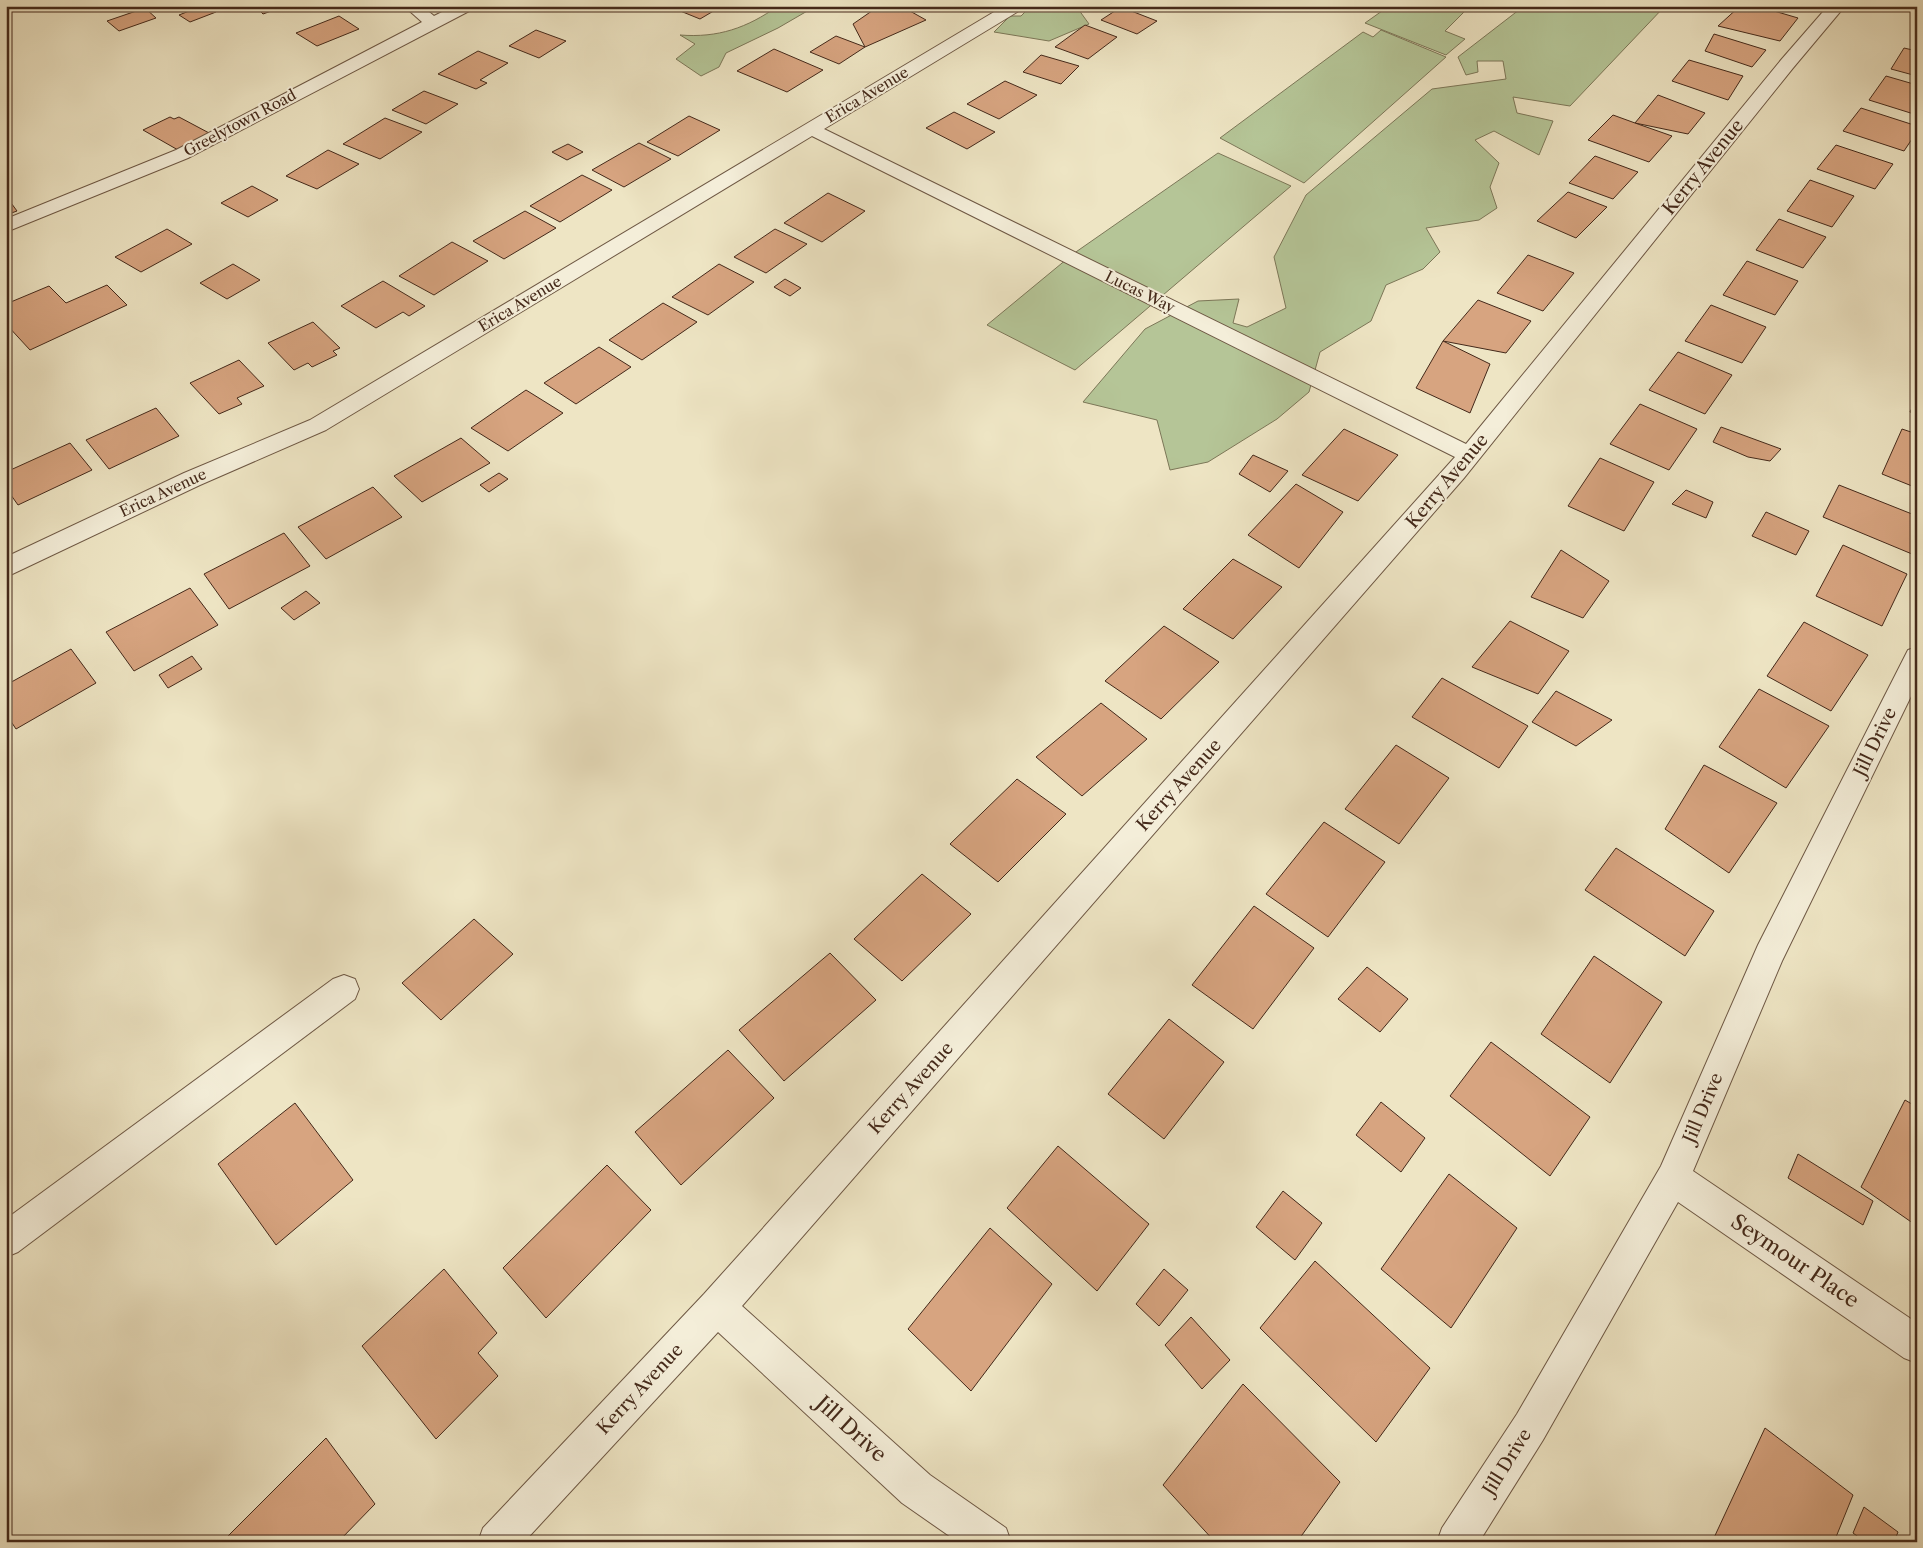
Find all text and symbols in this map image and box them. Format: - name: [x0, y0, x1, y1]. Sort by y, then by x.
- street label: Erica Avenue: [822, 62, 912, 127]
- street label: Greelytown Road: [180, 85, 299, 160]
- street label: Kerry Avenue: [1658, 115, 1748, 219]
- street label: Lucas Way: [1102, 266, 1179, 317]
- street label: Erica Avenue: [475, 271, 565, 336]
- street label: Kerry Avenue: [1401, 429, 1493, 533]
- street label: Erica Avenue: [116, 464, 209, 521]
- street label: Jill Drive: [1848, 704, 1901, 783]
- street label: Kerry Avenue: [1132, 734, 1226, 836]
- street label: Kerry Avenue: [864, 1037, 958, 1139]
- street label: Jill Drive: [1677, 1070, 1728, 1149]
- street label: Seymour Place: [1727, 1209, 1864, 1313]
- street label: Kerry Avenue: [592, 1339, 688, 1439]
- street label: Jill Drive: [809, 1388, 892, 1467]
- street label: Jill Drive: [1476, 1425, 1536, 1502]

